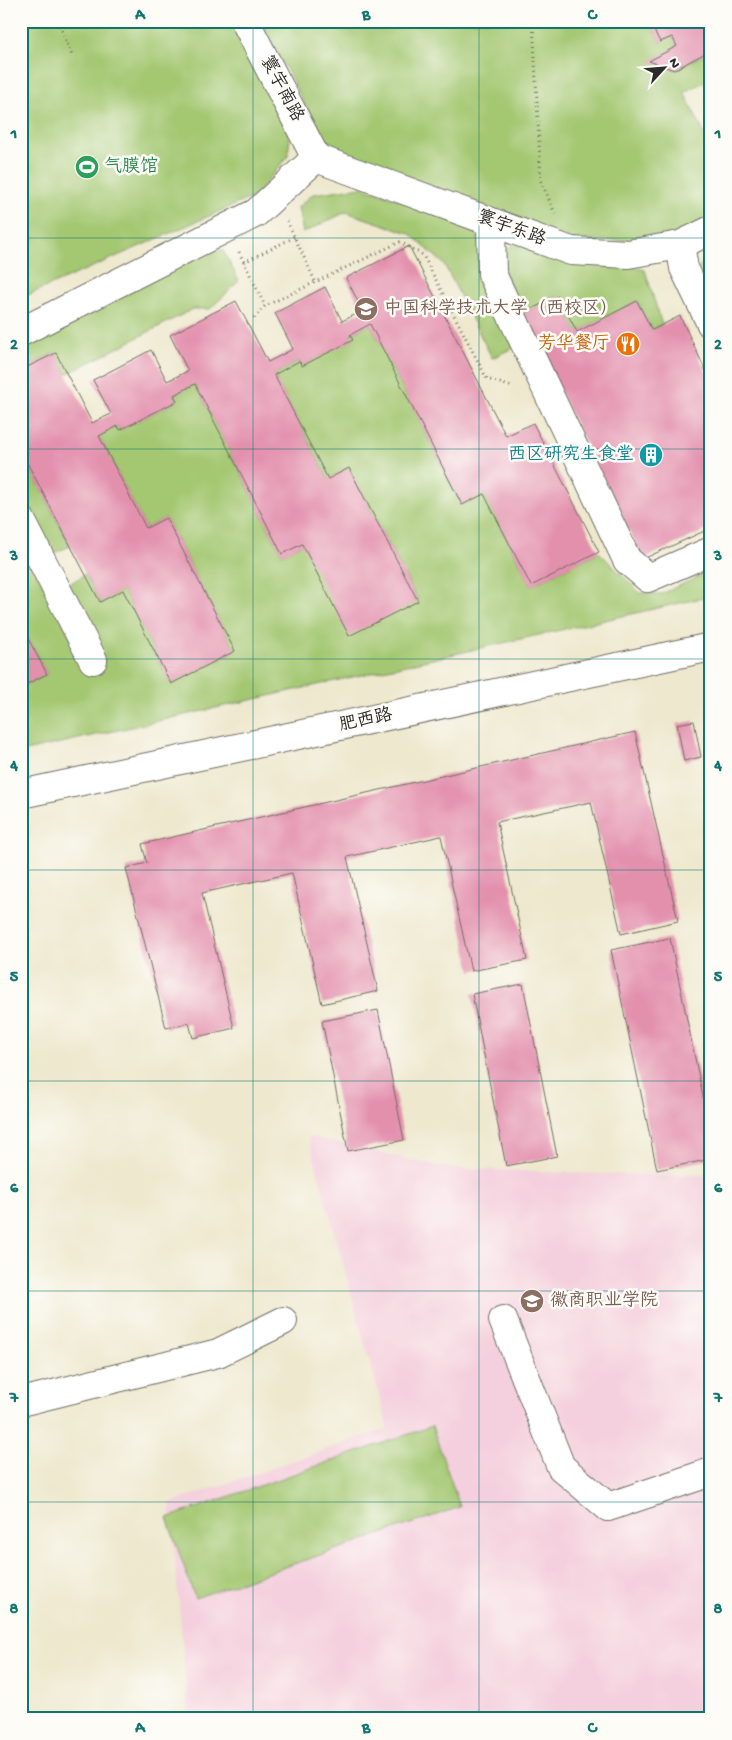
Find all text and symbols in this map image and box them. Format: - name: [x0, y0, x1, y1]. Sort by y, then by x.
- text: A: [134, 7, 146, 26]
- text: B: [361, 7, 371, 26]
- text: C: [587, 7, 598, 26]
- north arrow: [640, 42, 690, 92]
- street label: 寰宇南路: [255, 52, 308, 126]
- text: N: [664, 56, 683, 71]
- text: 1: [10, 126, 17, 145]
- text: 1: [714, 126, 721, 145]
- sports icon: 气膜馆: [74, 154, 100, 180]
- place label: 气膜馆: [104, 156, 158, 178]
- street label: 寰宇东路: [474, 206, 549, 251]
- school or university icon: 中国科学技术大学（西校区）: [353, 296, 379, 322]
- place label: 中国科学技术大学（西校区）: [384, 298, 618, 320]
- restaurant icon: 芳华餐厅: [615, 331, 641, 357]
- place label: 芳华餐厅: [538, 333, 610, 355]
- text: 2: [10, 337, 18, 356]
- text: 2: [714, 337, 722, 356]
- building icon: 西区研究生食堂: [638, 442, 664, 468]
- place label: 西区研究生食堂: [508, 444, 634, 466]
- text: 3: [9, 548, 18, 567]
- text: 3: [713, 548, 722, 567]
- street label: 肥西路: [337, 704, 395, 737]
- text: 4: [9, 758, 18, 777]
- text: 4: [713, 758, 722, 777]
- text: 5: [10, 969, 19, 988]
- text: 5: [714, 969, 723, 988]
- text: 6: [10, 1180, 19, 1199]
- text: 6: [714, 1180, 723, 1199]
- school or university icon: 徽商职业学院: [519, 1288, 545, 1314]
- place label: 徽商职业学院: [550, 1290, 658, 1312]
- text: 7: [9, 1390, 19, 1409]
- text: 7: [713, 1390, 723, 1409]
- text: 8: [10, 1601, 19, 1620]
- text: 8: [714, 1601, 723, 1620]
- text: A: [134, 1720, 146, 1739]
- text: B: [361, 1720, 371, 1739]
- text: C: [587, 1720, 598, 1739]

